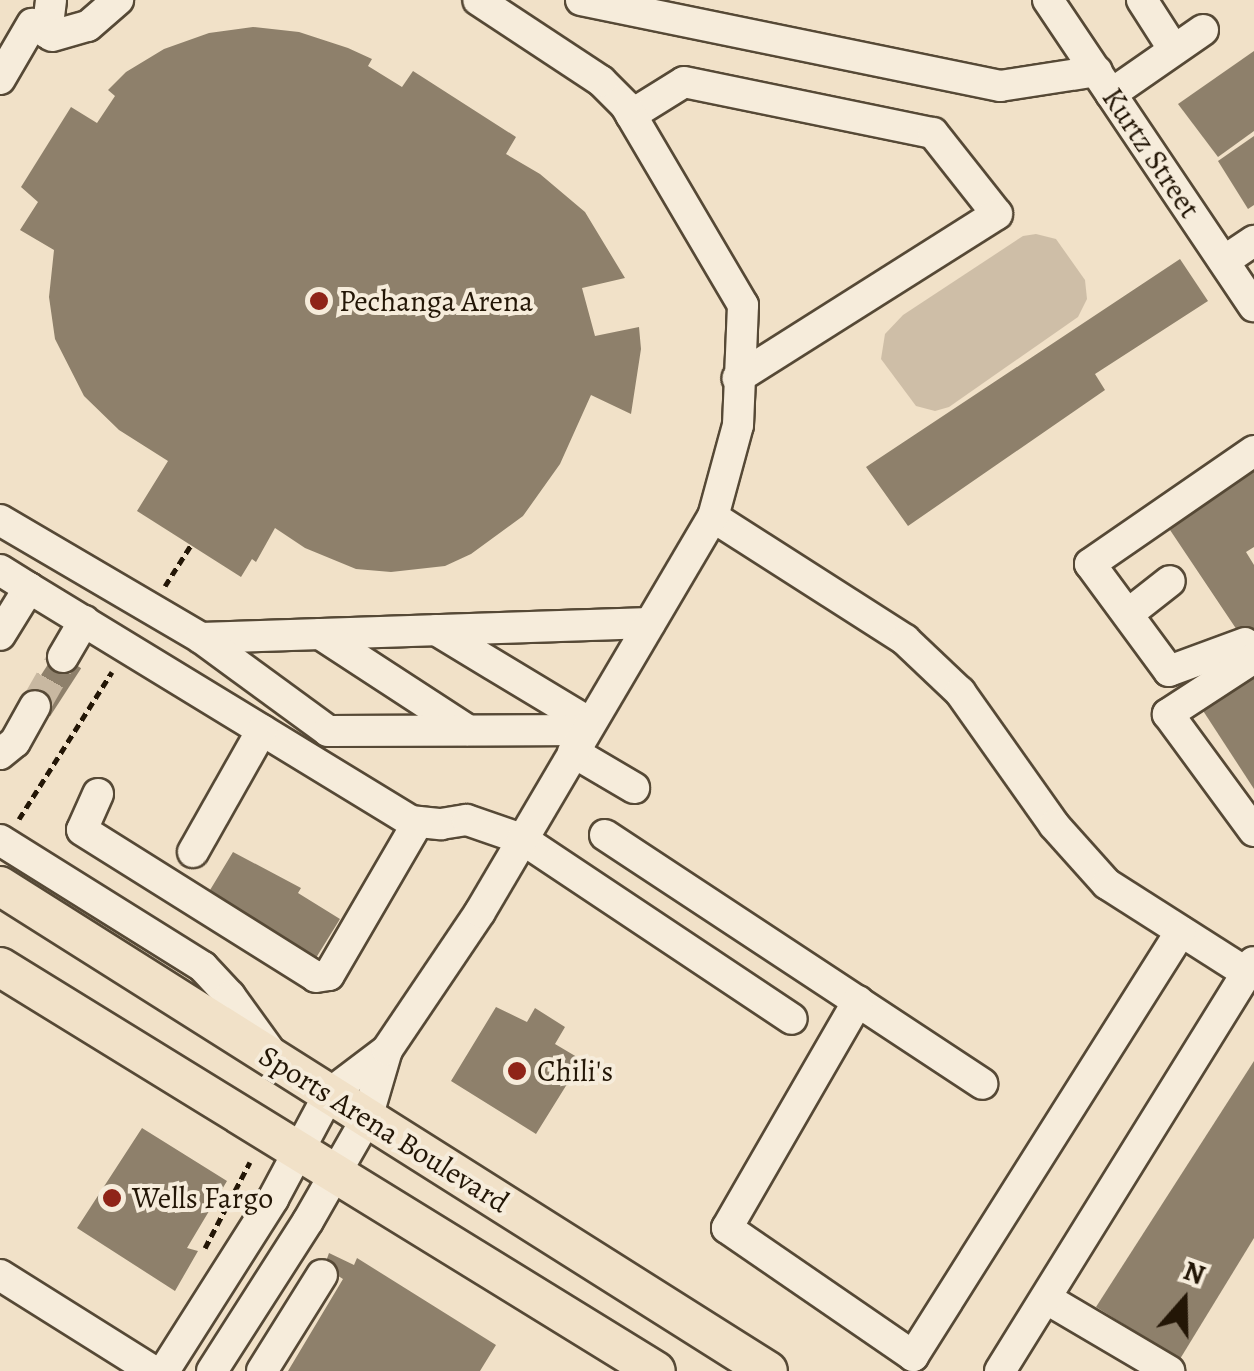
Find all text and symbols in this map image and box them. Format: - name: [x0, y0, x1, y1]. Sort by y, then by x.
- street label: Kurtz Street: [1094, 81, 1208, 225]
- place label: Pechanga Arena: [339, 283, 533, 319]
- marker: Pechanga Arena: [308, 290, 330, 312]
- street label: Sports Arena Boulevard: [252, 1038, 516, 1220]
- place label: Chili's: [537, 1053, 613, 1089]
- marker: Chili's: [506, 1060, 528, 1082]
- place label: Wells Fargo: [132, 1180, 273, 1216]
- marker: Wells Fargo: [101, 1187, 123, 1209]
- north arrow: [1134, 1251, 1234, 1351]
- text: N: [1178, 1251, 1210, 1294]

